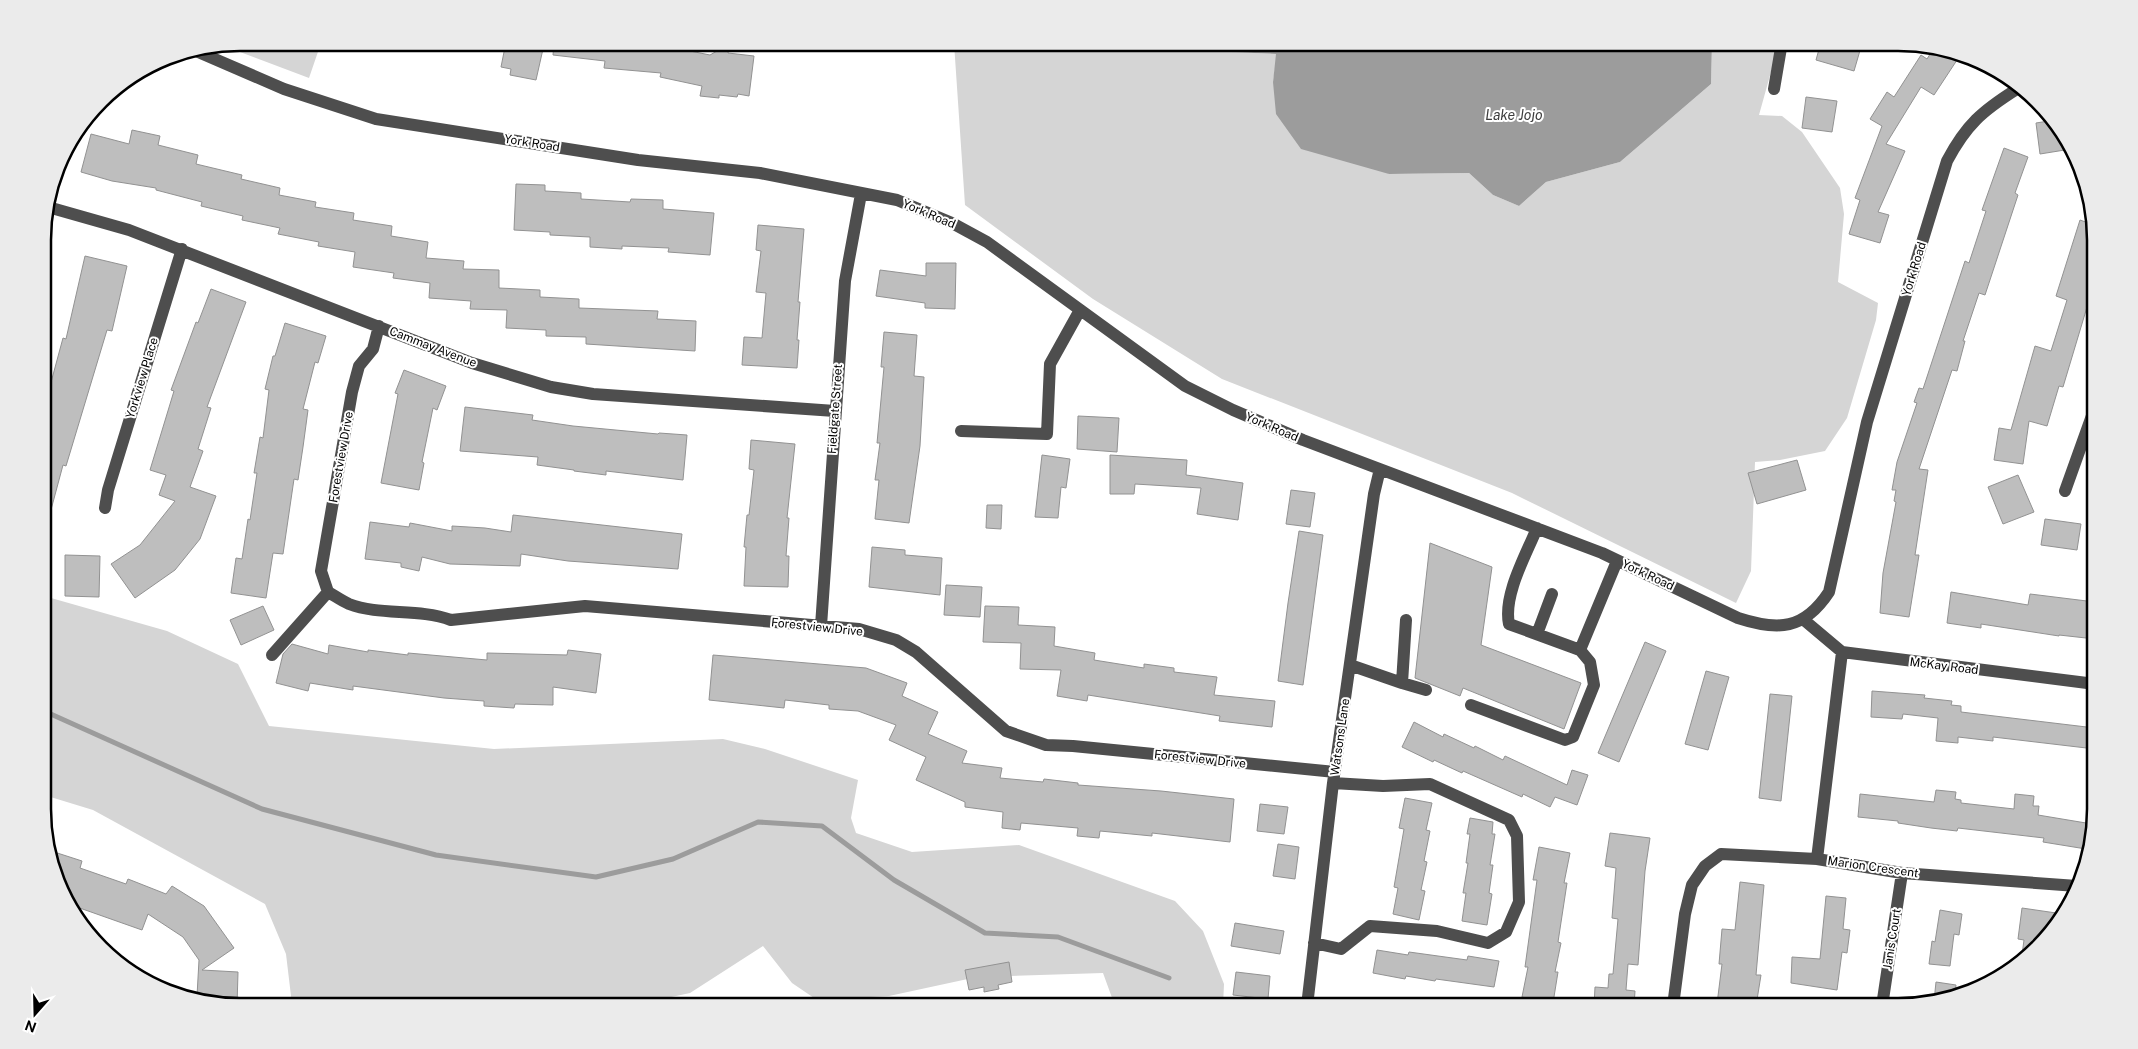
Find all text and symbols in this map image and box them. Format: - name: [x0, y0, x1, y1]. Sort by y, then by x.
- water label: Lake Jojo: [1485, 107, 1543, 123]
- street label: York Road: [503, 132, 561, 154]
- street label: York Road: [900, 197, 958, 231]
- street label: York Road: [1899, 240, 1929, 298]
- street label: Cammay Avenue: [387, 324, 479, 370]
- street label: Yorkview Place: [123, 336, 161, 420]
- street label: Fieldgate Street: [825, 363, 845, 454]
- street label: Forestview Drive: [326, 410, 356, 504]
- street label: York Road: [1243, 410, 1301, 444]
- street label: York Road: [1620, 557, 1676, 593]
- street label: Forestview Drive: [770, 615, 864, 639]
- street label: McKay Road: [1909, 655, 1979, 677]
- street label: Watsons Lane: [1328, 697, 1352, 776]
- street label: Forestview Drive: [1153, 747, 1247, 771]
- street label: Marion Crescent: [1827, 854, 1920, 880]
- street label: Janis Court: [1880, 907, 1904, 970]
- north arrow: [10, 989, 60, 1039]
- text: N: [23, 1017, 38, 1036]

